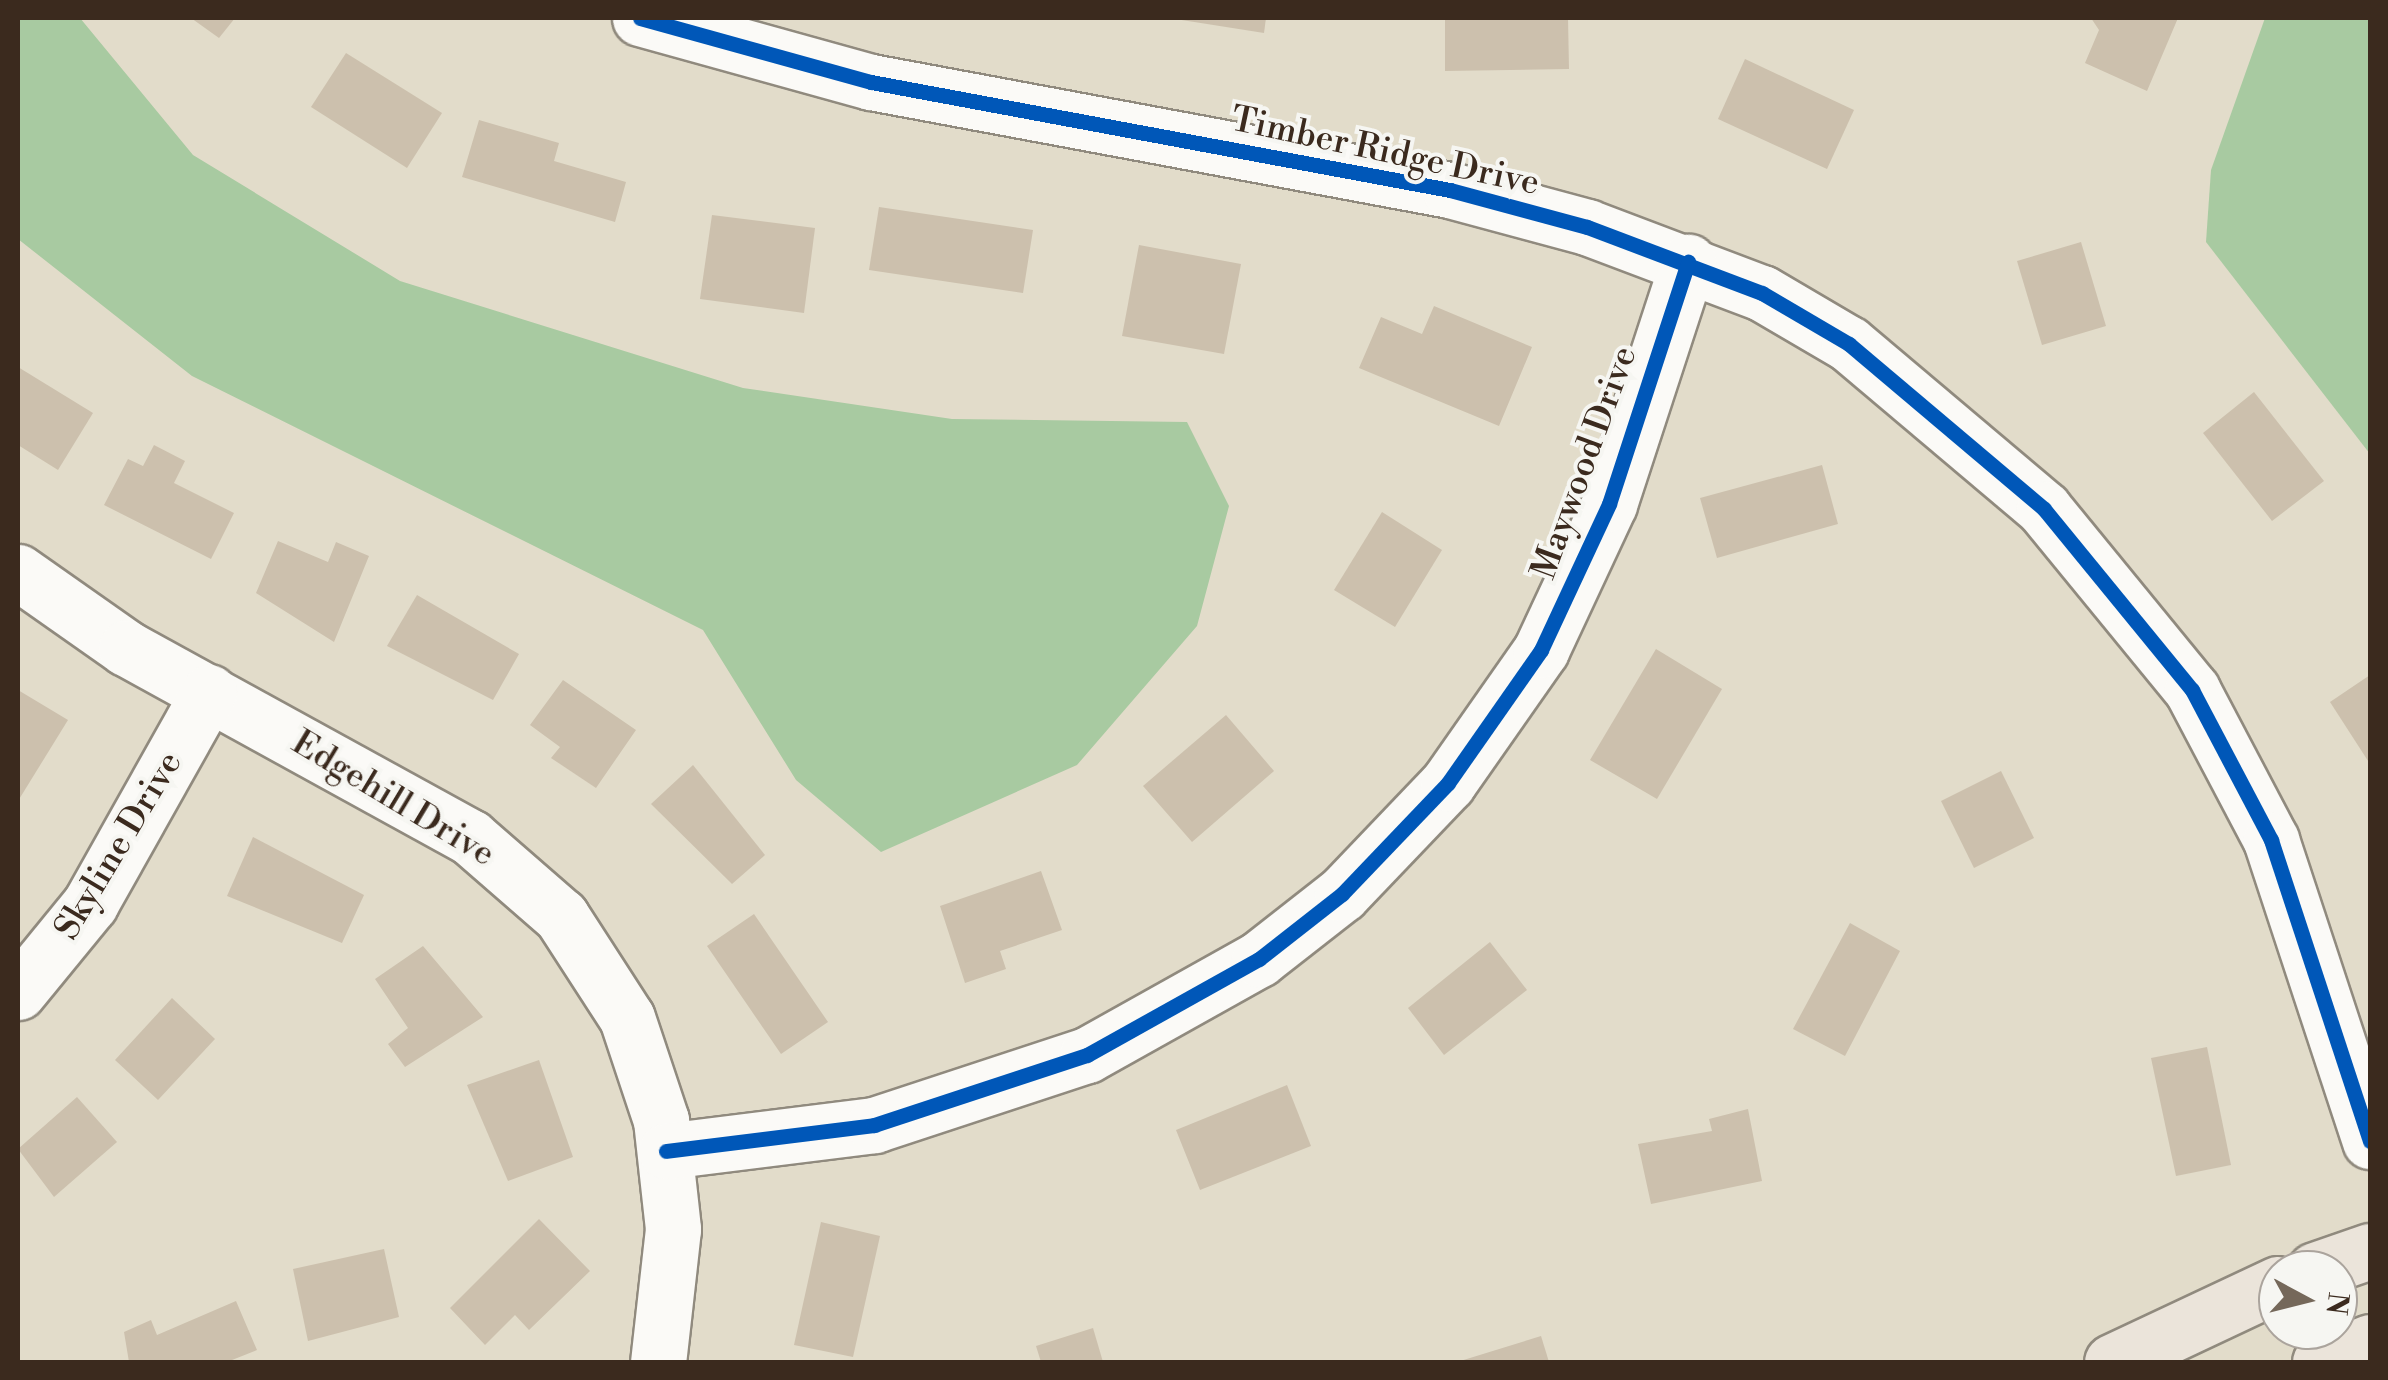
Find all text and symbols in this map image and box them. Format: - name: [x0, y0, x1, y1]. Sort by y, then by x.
- street label: Timber Ridge Drive: [1227, 99, 1543, 205]
- street label: Maywood Drive: [1523, 341, 1647, 585]
- street label: Edgehill Drive: [284, 722, 502, 876]
- street label: Skyline Drive: [46, 744, 192, 948]
- north arrow: [2258, 1250, 2358, 1350]
- text: N: [2318, 1290, 2355, 1317]

